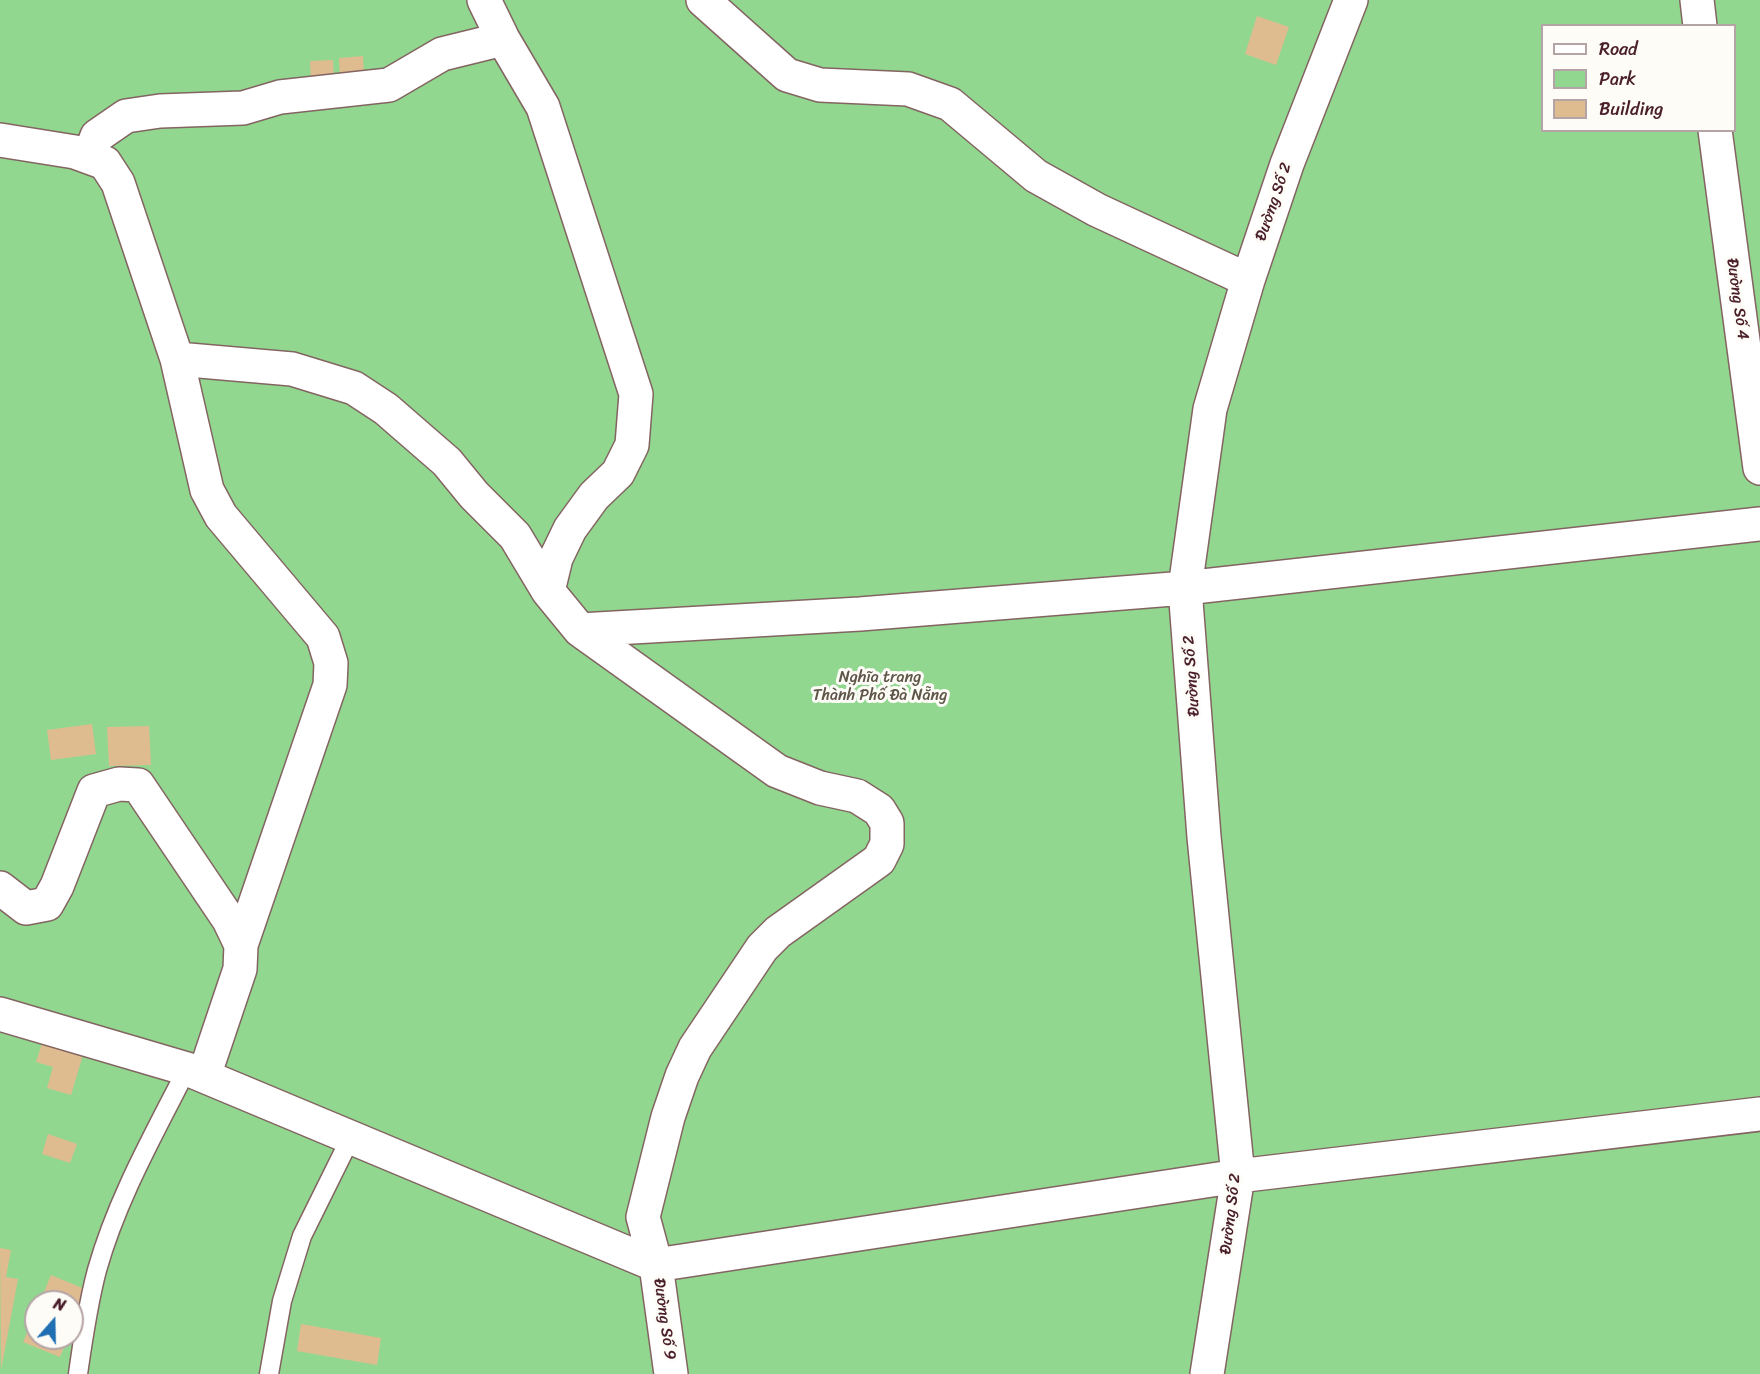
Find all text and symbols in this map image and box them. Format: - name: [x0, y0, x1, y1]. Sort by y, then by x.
- legend: [1541, 24, 1736, 132]
- text: Road: [1599, 33, 1638, 65]
- text: Park: [1599, 63, 1636, 95]
- text: Building: [1599, 93, 1663, 125]
- street label: Đường Số 2: [1252, 160, 1296, 244]
- street label: Đường Số 4: [1722, 257, 1752, 341]
- street label: Đường Số 2: [1180, 635, 1204, 717]
- park label: Nghĩa trang Thành Phố Đà Nẵng: [813, 668, 947, 706]
- street label: Đường Số 2: [1217, 1172, 1245, 1256]
- street label: Đường Số 9: [649, 1277, 679, 1361]
- text: N: [49, 1289, 70, 1320]
- north arrow: [24, 1290, 84, 1350]

